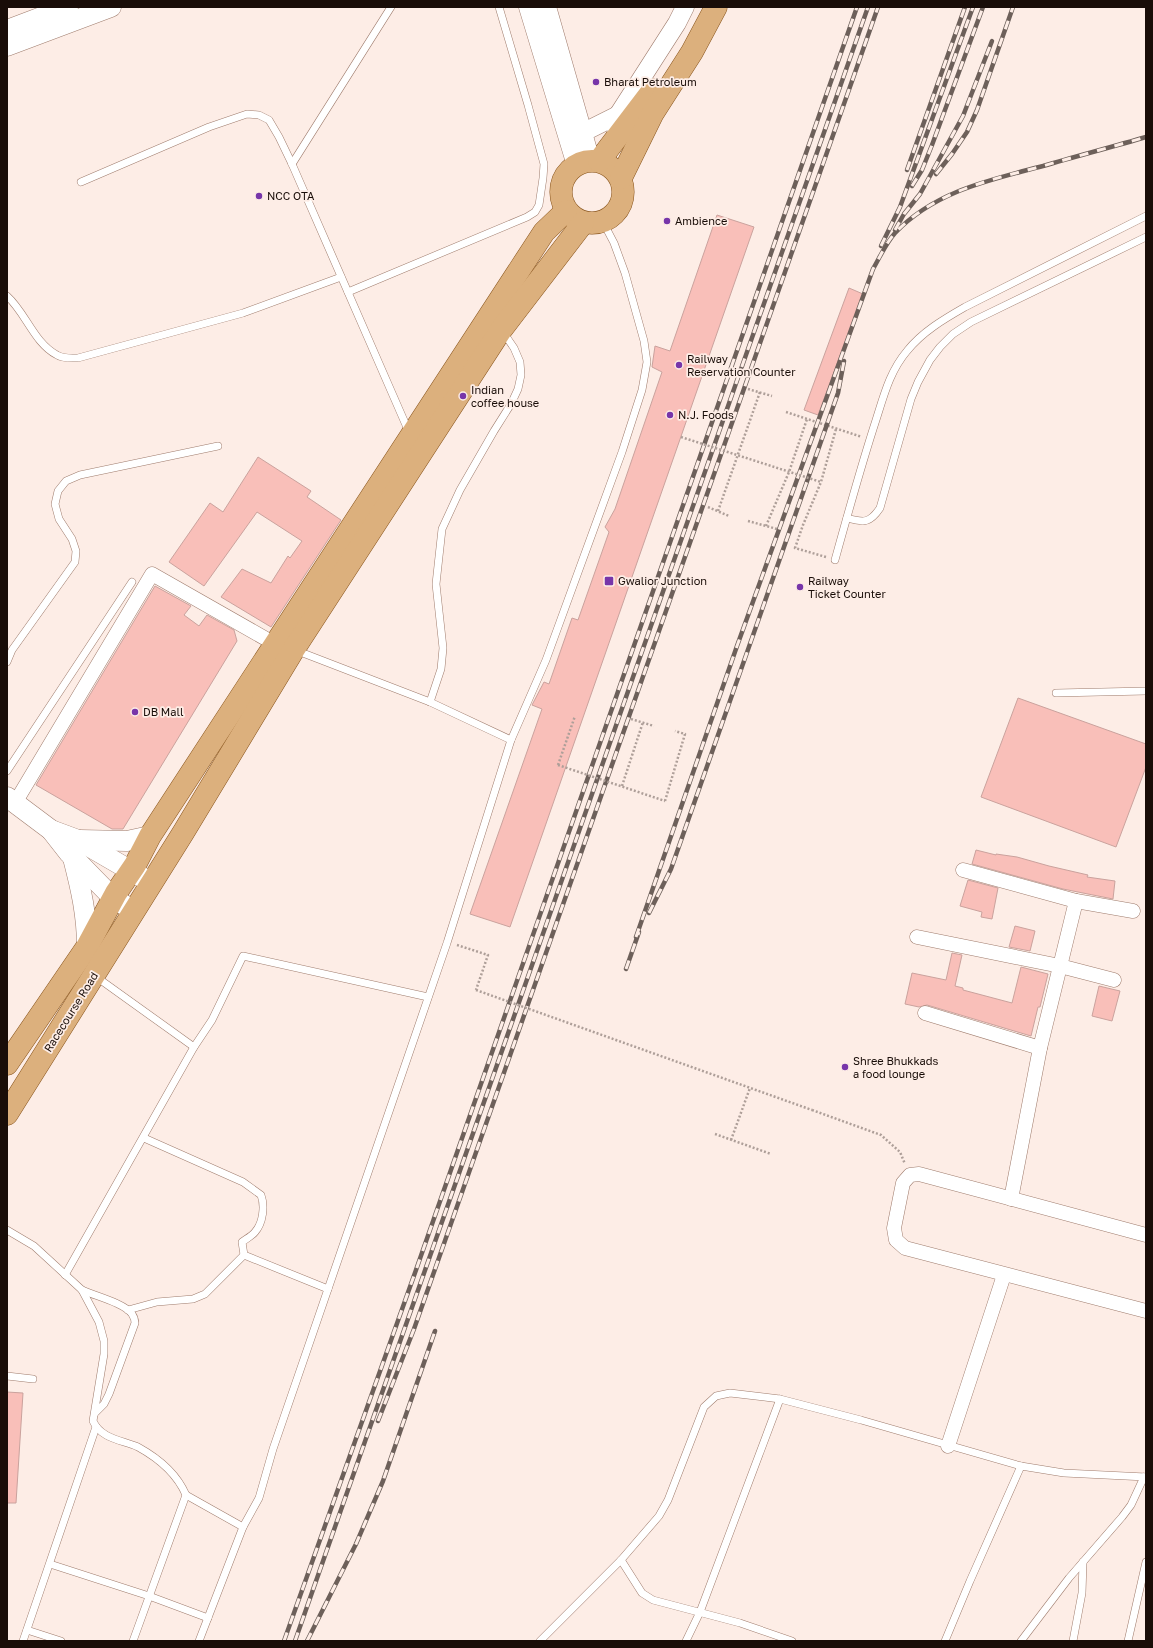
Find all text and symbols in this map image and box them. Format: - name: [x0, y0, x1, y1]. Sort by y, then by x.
- place label: Bharat Petroleum: [604, 75, 697, 88]
- marker: Bharat Petroleum: [591, 77, 601, 87]
- place label: NCC OTA: [267, 189, 315, 202]
- marker: NCC OTA: [254, 191, 264, 201]
- place label: Ambience: [675, 214, 727, 227]
- marker: Ambience: [662, 216, 672, 226]
- place label: Railway Reservation Counter: [687, 352, 796, 378]
- marker: Railway Reservation Counter: [674, 360, 684, 370]
- place label: Indian coffee house: [471, 383, 539, 409]
- marker: Indian coffee house: [458, 391, 468, 401]
- place label: N.J. Foods: [678, 408, 734, 421]
- marker: N.J. Foods: [665, 410, 675, 420]
- place label: Gwalior Junction: [618, 574, 707, 587]
- place label: Railway Ticket Counter: [808, 574, 886, 600]
- marker: Gwalior Junction: [603, 575, 615, 587]
- marker: Railway Ticket Counter: [795, 582, 805, 592]
- place label: DB Mall: [143, 705, 184, 718]
- marker: DB Mall: [130, 707, 140, 717]
- street label: Racecourse Road: [41, 970, 100, 1054]
- place label: Shree Bhukkads a food lounge: [853, 1054, 939, 1080]
- marker: Shree Bhukkads a food lounge: [840, 1062, 850, 1072]

